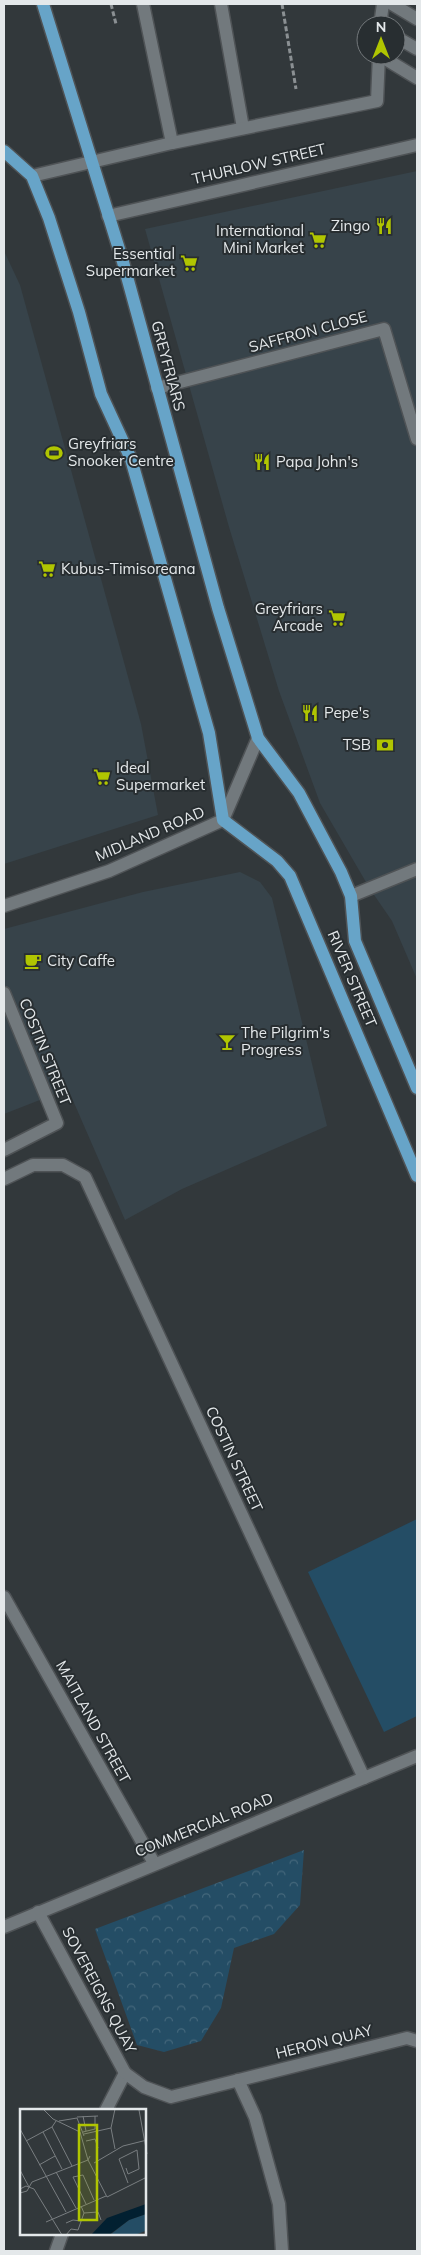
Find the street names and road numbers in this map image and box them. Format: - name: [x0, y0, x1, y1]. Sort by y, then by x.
- street label: THURLOW STREET: [190, 139, 328, 188]
- street label: SAFFRON CLOSE: [247, 307, 369, 356]
- street label: GREYFRIARS: [147, 319, 190, 413]
- street label: MIDLAND ROAD: [92, 802, 207, 865]
- street label: RIVER STREET: [324, 928, 381, 1030]
- street label: COSTIN STREET: [15, 996, 76, 1108]
- street label: COSTIN STREET: [202, 1403, 267, 1514]
- street label: MAITLAND STREET: [52, 1657, 135, 1786]
- street label: COMMERCIAL ROAD: [132, 1788, 276, 1861]
- street label: SOVEREIGNS QUAY: [58, 1923, 141, 2057]
- street label: HERON QUAY: [274, 2020, 375, 2063]

